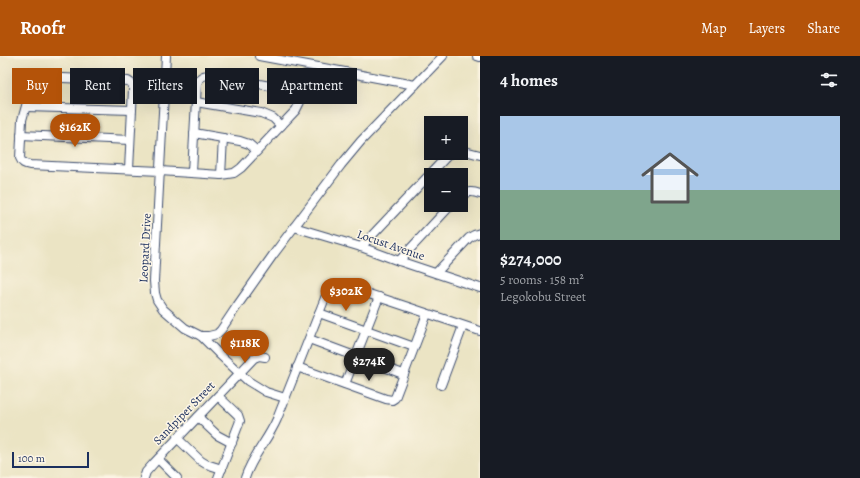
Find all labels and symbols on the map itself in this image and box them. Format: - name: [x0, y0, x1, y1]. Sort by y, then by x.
- pin: $162K: [47, 114, 103, 148]
- street label: Leopard Drive: [135, 213, 155, 283]
- street label: Locust Avenue: [355, 226, 427, 264]
- pin: $302K: [318, 278, 374, 312]
- pin: $118K: [217, 330, 273, 364]
- pin: $274K: [341, 348, 397, 382]
- street label: Sandpiper Street: [150, 378, 218, 448]
- scale bar: [12, 450, 89, 469]

